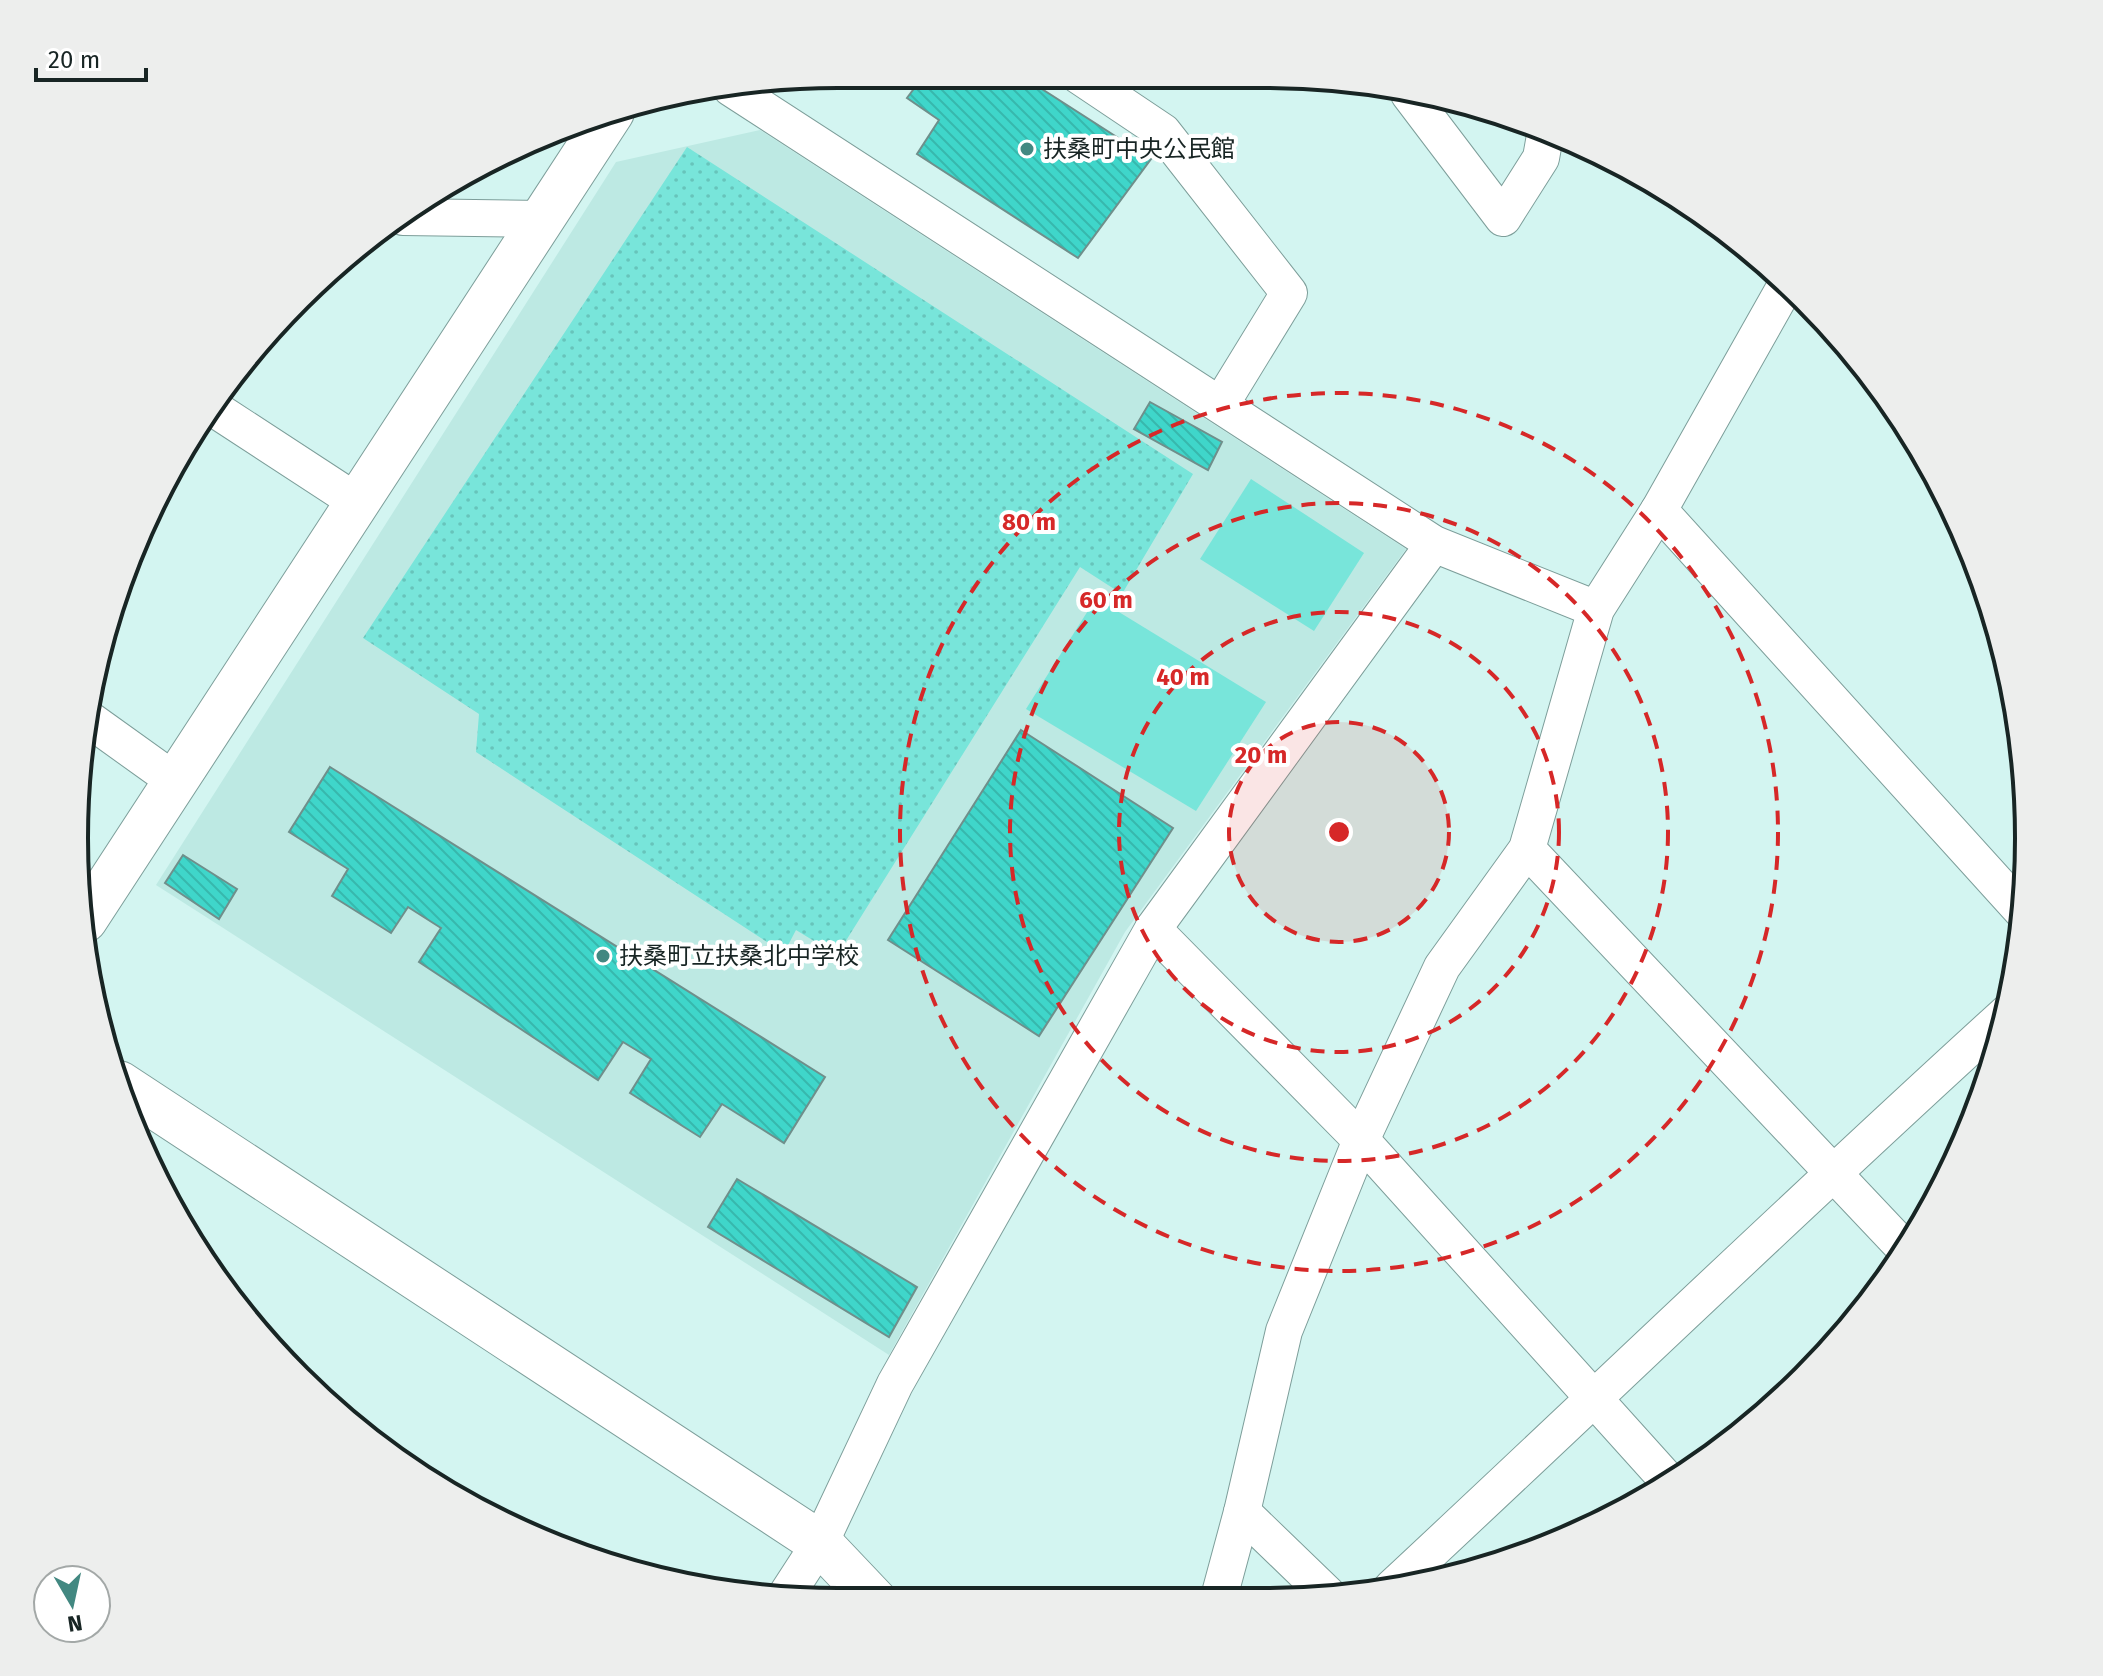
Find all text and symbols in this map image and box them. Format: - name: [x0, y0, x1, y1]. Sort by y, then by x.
- scale bar: [36, 32, 146, 82]
- text: 20 m: [48, 46, 100, 74]
- place label: 扶桑町中央公民館: [1043, 135, 1235, 163]
- marker: 扶桑町中央公民館: [1018, 140, 1036, 158]
- text: 80 m: [1002, 508, 1056, 536]
- text: 60 m: [1079, 586, 1133, 614]
- text: 40 m: [1156, 663, 1210, 691]
- text: 20 m: [1235, 741, 1287, 769]
- centre of rings: [1325, 818, 1353, 846]
- place label: 扶桑町立扶桑北中学校: [619, 942, 859, 970]
- marker: 扶桑町立扶桑北中学校: [594, 947, 612, 965]
- north arrow: [32, 1564, 112, 1644]
- text: N: [66, 1609, 84, 1638]

